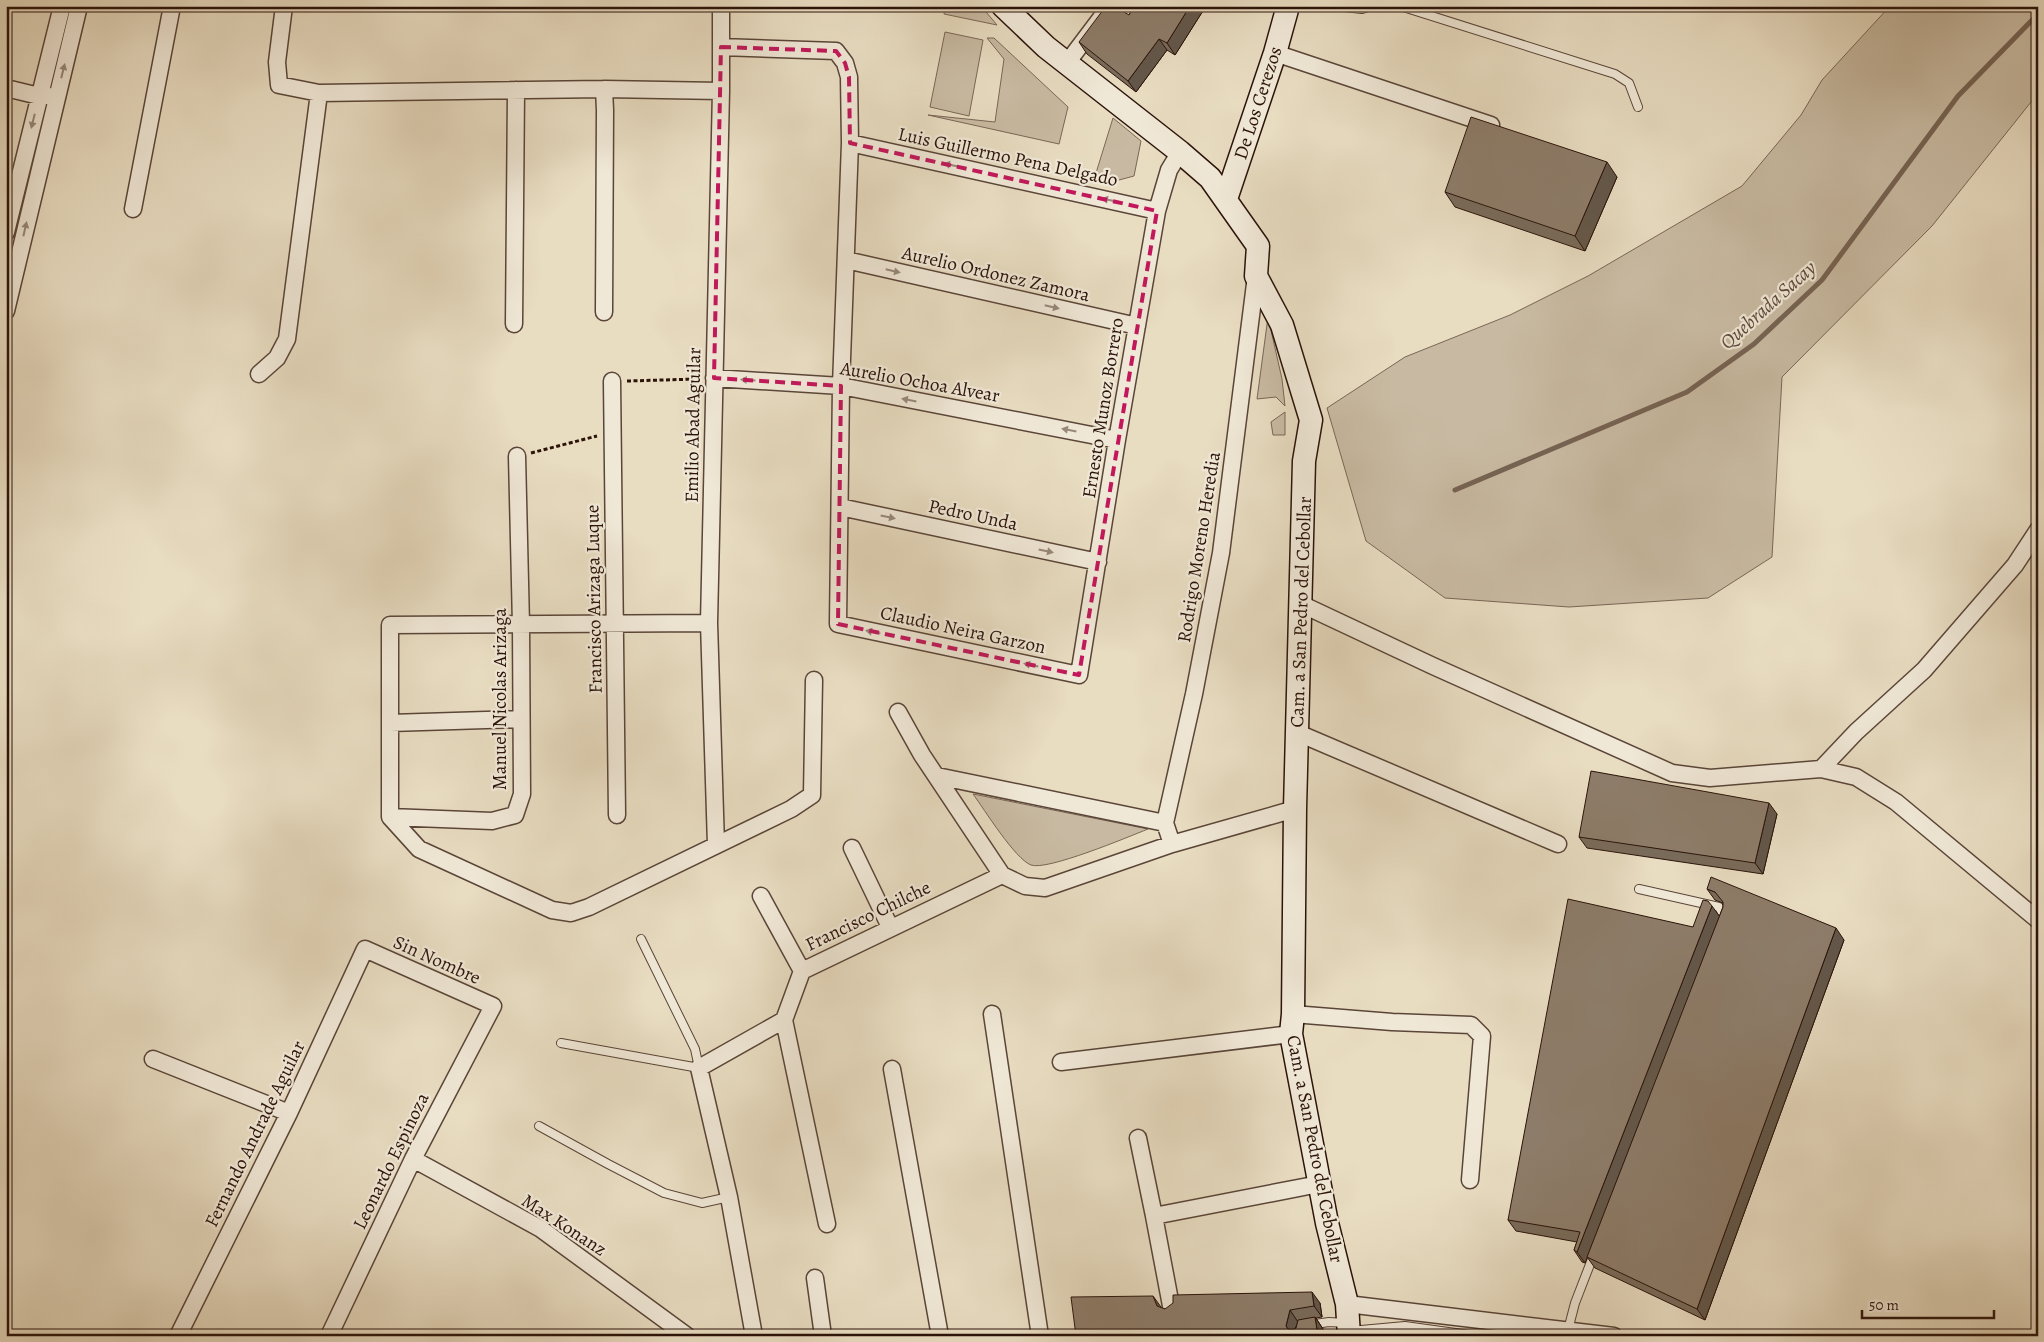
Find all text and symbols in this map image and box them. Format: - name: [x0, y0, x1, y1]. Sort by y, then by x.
- street label: De Los Cerezos: [1227, 43, 1289, 163]
- one-way arrow: [59, 64, 67, 79]
- one-way arrow: [29, 114, 37, 129]
- street label: Luis Guillermo Pena Delgado: [896, 121, 1120, 193]
- one-way arrow: [943, 161, 958, 169]
- one-way arrow: [1101, 196, 1117, 204]
- one-way arrow: [21, 222, 29, 237]
- street label: Aurelio Ordonez Zamora: [899, 240, 1093, 308]
- water label: Quebrada Sacay: [1714, 254, 1822, 355]
- one-way arrow: [886, 267, 901, 275]
- one-way arrow: [1044, 303, 1059, 311]
- street label: Ernesto Munoz Borrero: [1076, 316, 1130, 500]
- street label: Emilio Abad Aguilar: [679, 347, 707, 503]
- street label: Aurelio Ochoa Alvear: [837, 355, 1002, 409]
- one-way arrow: [740, 376, 756, 384]
- one-way arrow: [901, 395, 917, 403]
- one-way arrow: [1061, 426, 1077, 434]
- street label: Rodrigo Moreno Heredia: [1171, 450, 1227, 644]
- street label: Pedro Unda: [926, 493, 1020, 537]
- street label: Cam. a San Pedro del Cebollar: [1284, 496, 1318, 728]
- street label: Francisco Arizaga Luque: [579, 504, 609, 694]
- one-way arrow: [880, 513, 895, 521]
- one-way arrow: [1039, 547, 1054, 555]
- street label: Claudio Neira Garzon: [878, 600, 1048, 660]
- street label: Manuel Nicolas Arizaga: [487, 608, 513, 790]
- one-way arrow: [864, 627, 880, 635]
- one-way arrow: [1024, 661, 1039, 669]
- street label: Francisco Chilche: [801, 874, 935, 958]
- street label: Sin Nombre: [389, 929, 485, 991]
- street label: Cam. a San Pedro del Cebollar: [1280, 1033, 1350, 1265]
- street label: Fernando Andrade Aguilar: [198, 1036, 312, 1232]
- street label: Leonardo Espinoza: [347, 1088, 435, 1234]
- street label: Max Konanz: [516, 1188, 612, 1262]
- scale bar: [1862, 1287, 1994, 1319]
- text: 50 m: [1869, 1295, 1899, 1315]

